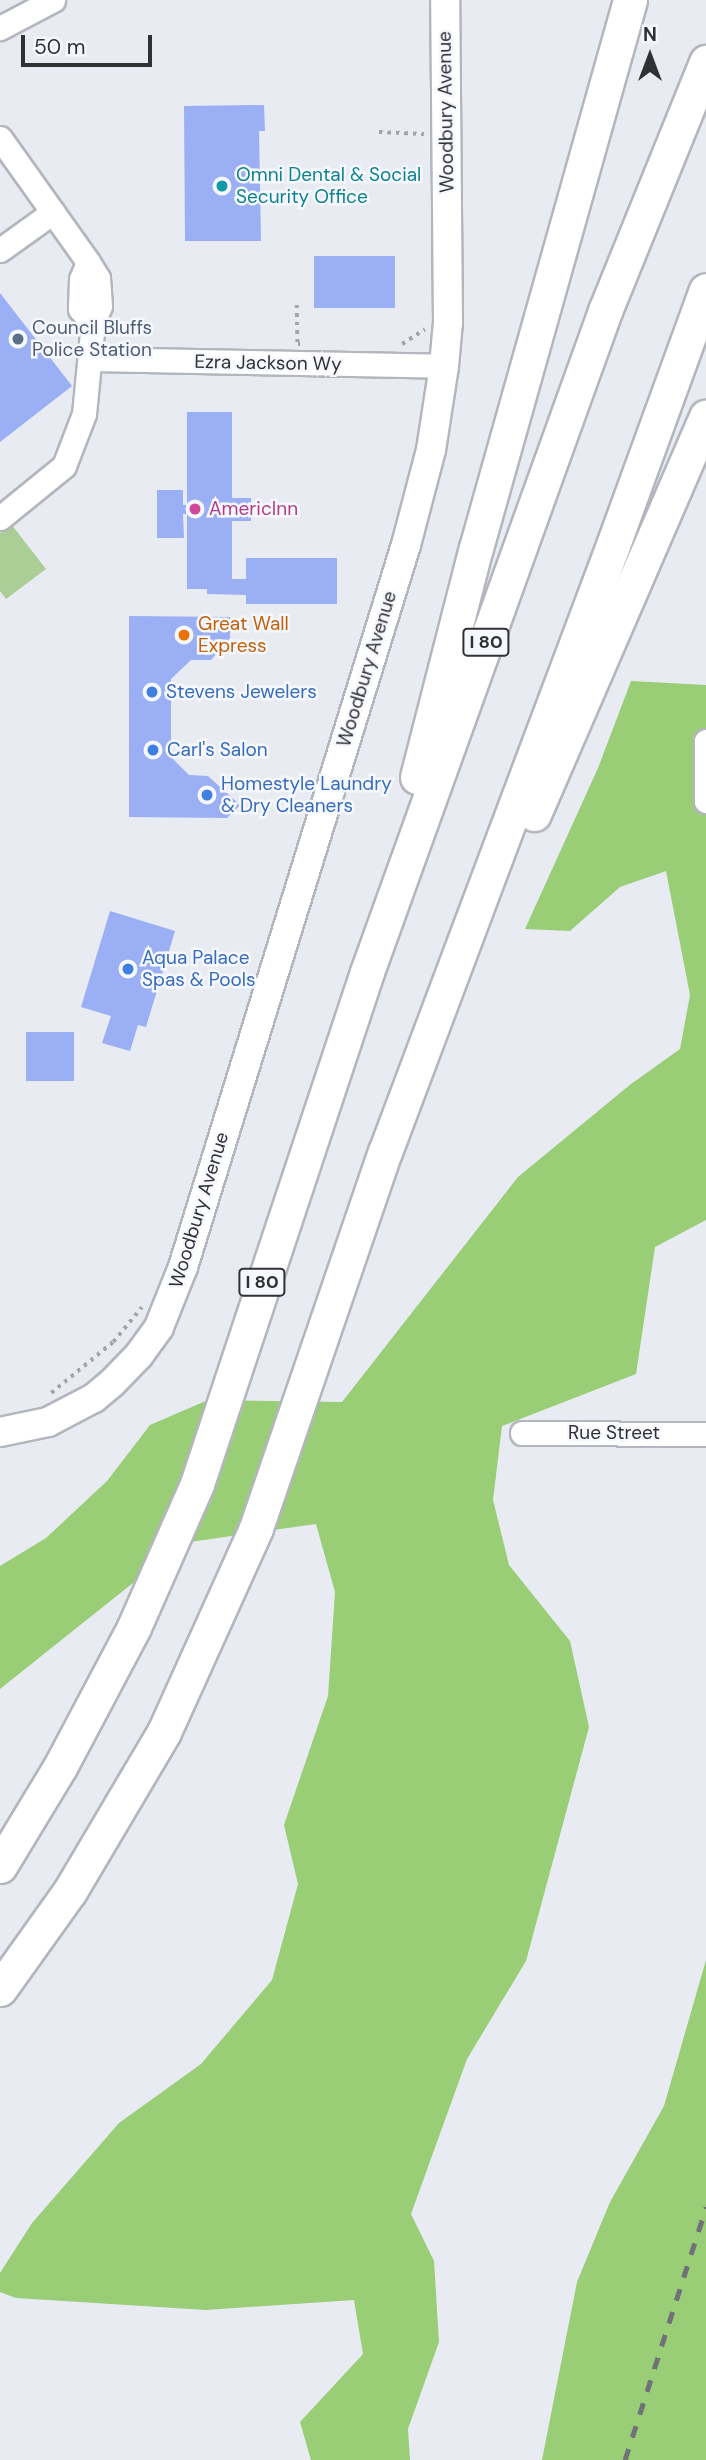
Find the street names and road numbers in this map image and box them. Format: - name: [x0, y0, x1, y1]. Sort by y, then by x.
- street label: Woodbury Avenue: [433, 31, 459, 193]
- street label: Ezra Jackson Wy: [194, 350, 342, 376]
- street label: Woodbury Avenue: [332, 588, 402, 750]
- road number: I 80: [462, 628, 510, 656]
- street label: Woodbury Avenue: [164, 1129, 234, 1291]
- road number: I 80: [238, 1268, 286, 1296]
- street label: Rue Street: [568, 1422, 660, 1444]

